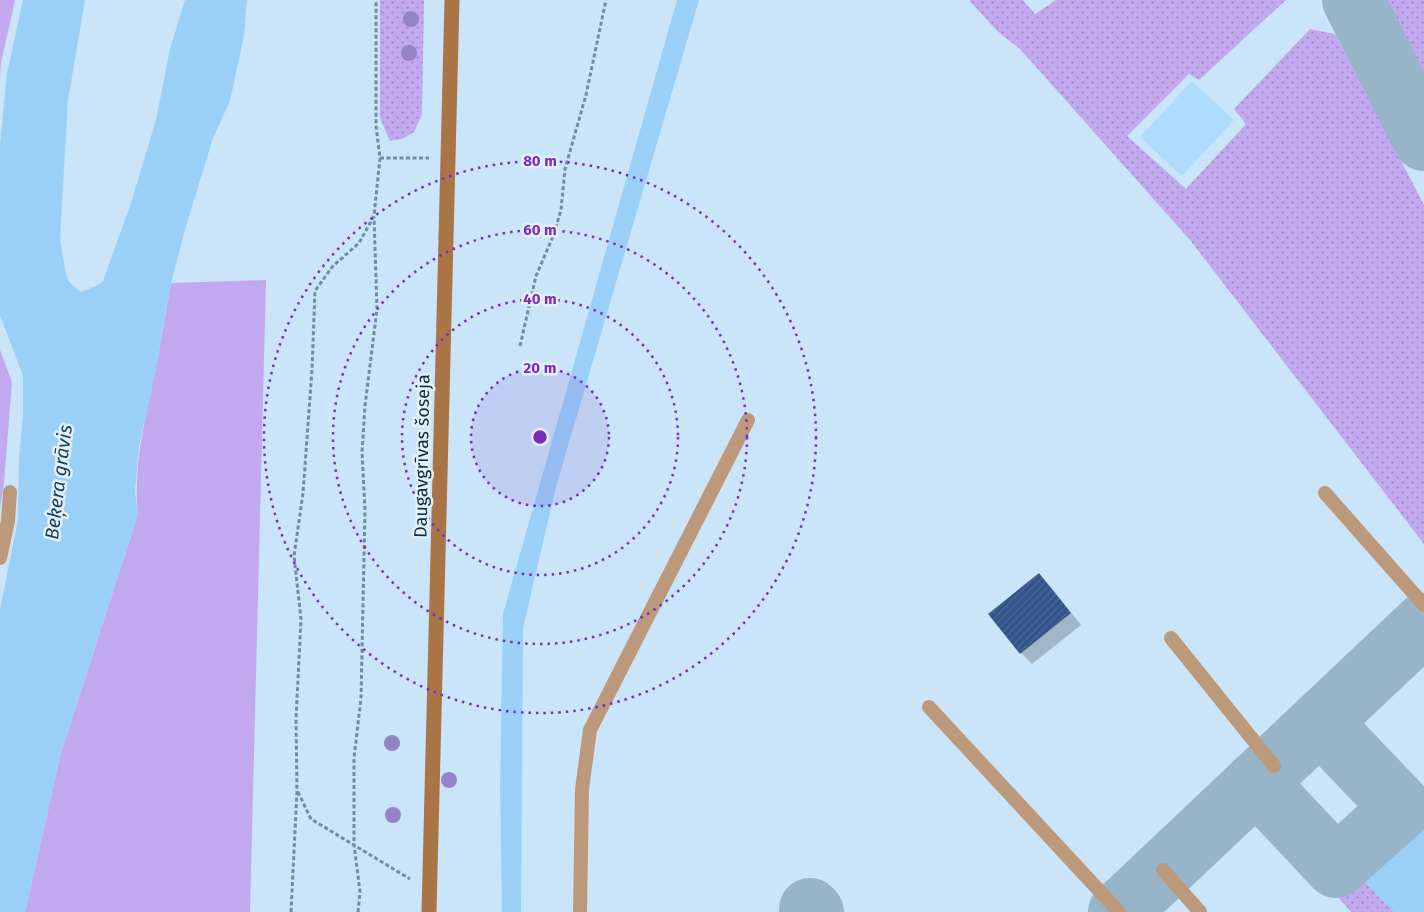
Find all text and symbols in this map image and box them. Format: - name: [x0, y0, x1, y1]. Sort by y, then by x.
- text: 80 m: [523, 152, 557, 170]
- text: 60 m: [523, 221, 557, 239]
- text: 40 m: [523, 290, 557, 308]
- text: 20 m: [524, 359, 556, 377]
- street label: Daugavgrīvas šoseja: [410, 374, 434, 538]
- water label: Beķera grāvis: [40, 423, 78, 541]
- centre of rings: [531, 428, 549, 446]

